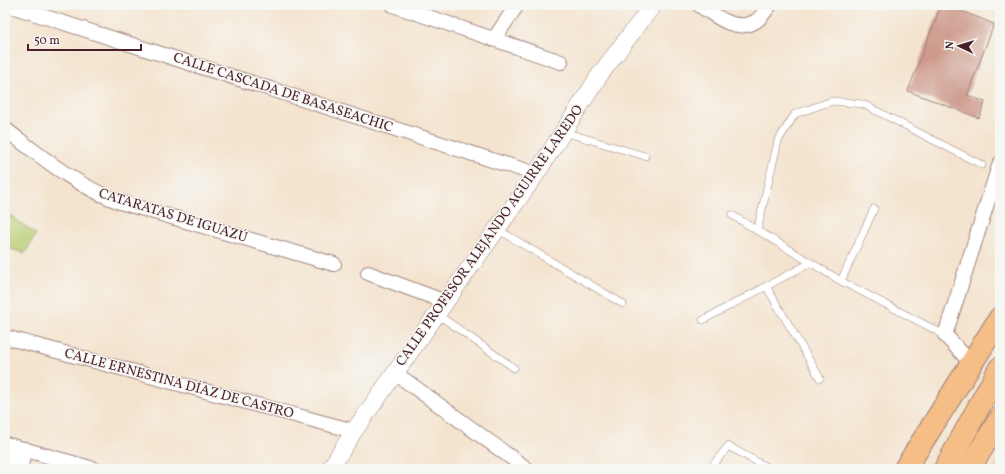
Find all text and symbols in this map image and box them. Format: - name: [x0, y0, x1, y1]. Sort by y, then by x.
- scale bar: [28, 26, 141, 52]
- north arrow: [939, 26, 979, 66]
- text: 50 m: [34, 33, 60, 49]
- text: N: [943, 41, 958, 50]
- street label: CALLE CASCADA DE BASASEACHIC: [171, 48, 395, 138]
- street label: CALLE PROFESOR ALEJANDO AGUIRRE LAREDO: [392, 101, 588, 371]
- street label: CATARATAS DE IGUAZÚ: [96, 183, 250, 248]
- street label: CALLE ERNESTINA DÍAZ DE CASTRO: [62, 344, 296, 424]

